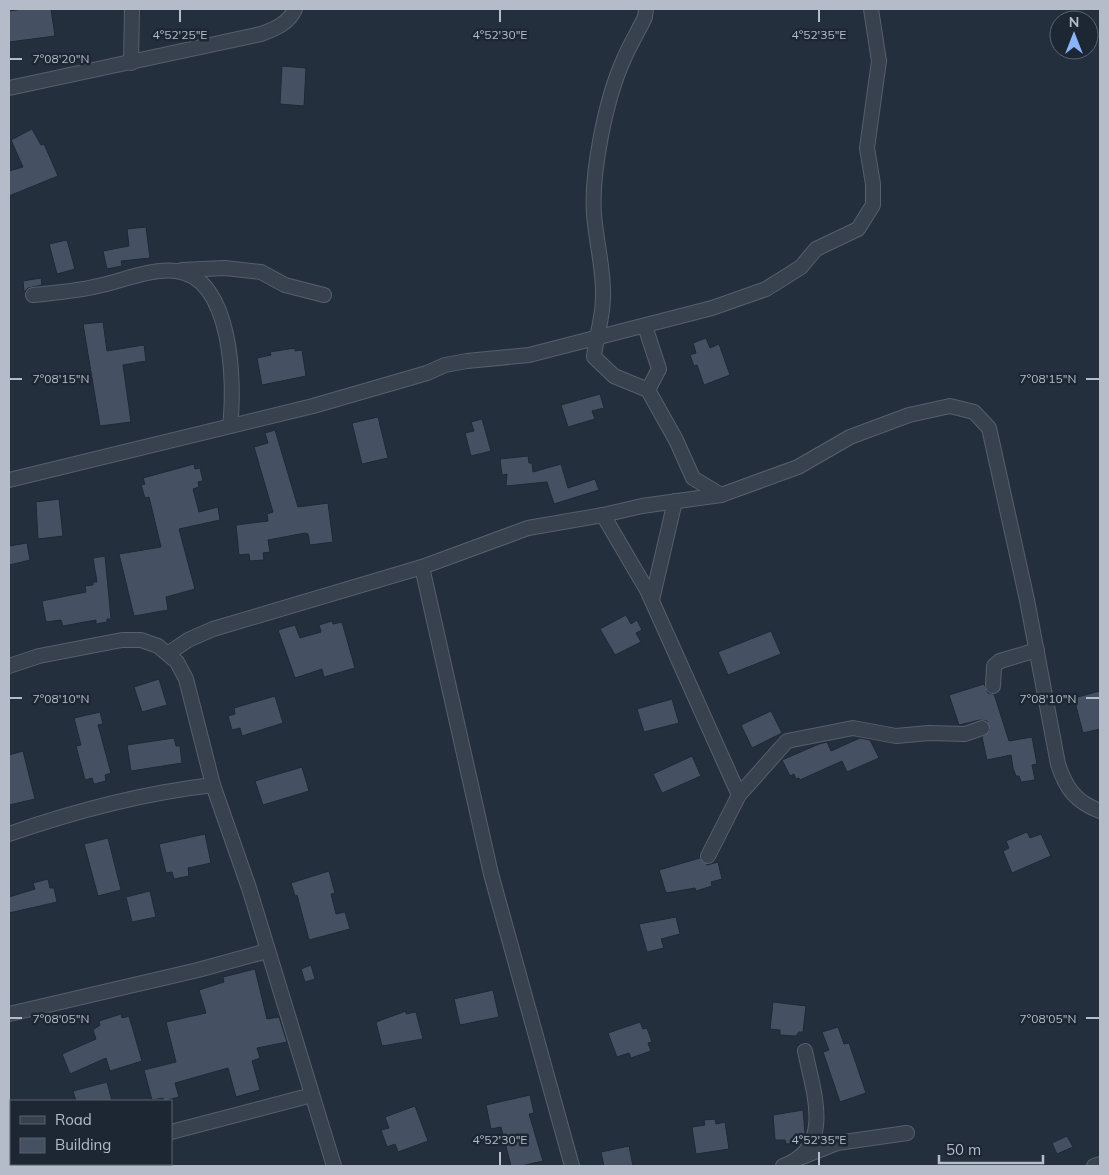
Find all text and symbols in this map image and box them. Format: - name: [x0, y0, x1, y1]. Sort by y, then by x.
- north arrow: [1049, 10, 1099, 60]
- text: N: [1069, 13, 1079, 31]
- text: 4°52'25"E: [153, 27, 207, 42]
- text: 4°52'30"E: [473, 27, 527, 42]
- text: 4°52'35"E: [792, 27, 846, 42]
- text: 7°08'20"N: [33, 51, 89, 66]
- text: 7°08'15"N: [33, 371, 89, 386]
- text: 7°08'15"N: [1020, 371, 1076, 386]
- text: 7°08'10"N: [33, 691, 89, 706]
- text: 7°08'10"N: [1020, 691, 1076, 706]
- text: 7°08'05"N: [33, 1011, 89, 1026]
- text: 7°08'05"N: [1020, 1011, 1076, 1026]
- legend: [10, 1100, 172, 1165]
- text: Road: [55, 1110, 92, 1129]
- text: 4°52'30"E: [473, 1132, 527, 1147]
- text: 4°52'35"E: [792, 1132, 846, 1147]
- scale bar: [939, 1132, 1043, 1164]
- text: Building: [55, 1135, 111, 1154]
- text: 50 m: [946, 1140, 981, 1159]

